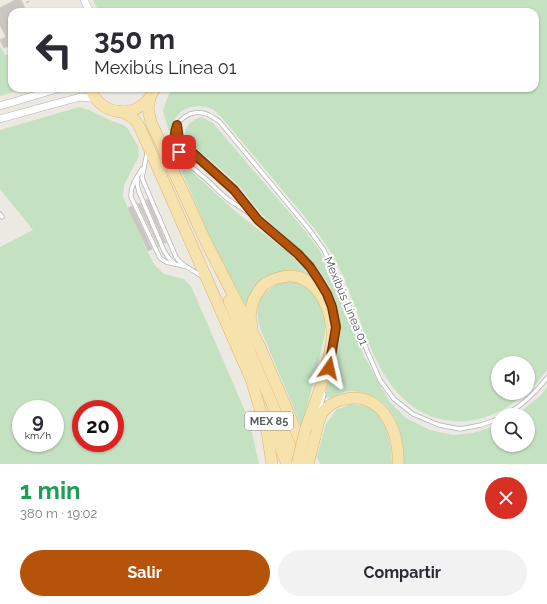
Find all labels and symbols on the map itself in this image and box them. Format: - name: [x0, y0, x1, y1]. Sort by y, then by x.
- pin: [162, 135, 196, 169]
- street label: Mexibús Línea 01: [321, 255, 371, 347]
- position arrow: [308, 347, 350, 389]
- speed limit sign: 20: [72, 400, 124, 452]
- road number: MEX 85: [245, 412, 293, 430]

